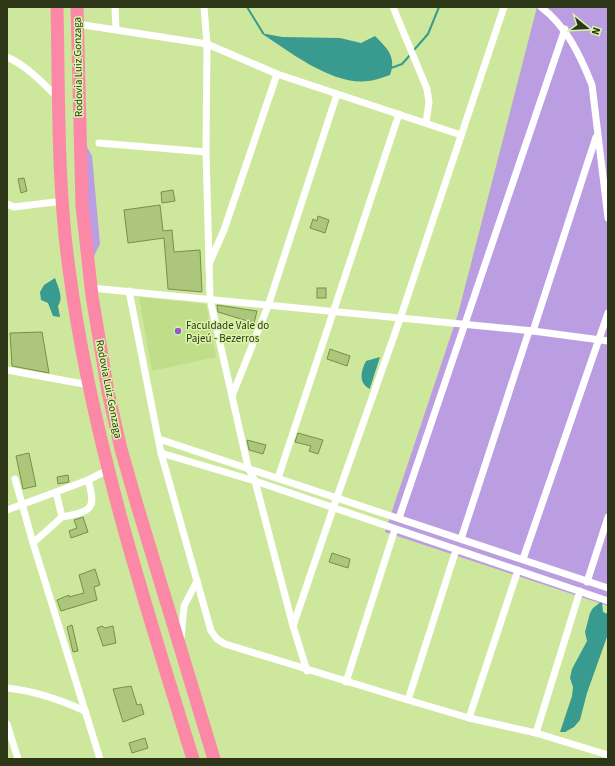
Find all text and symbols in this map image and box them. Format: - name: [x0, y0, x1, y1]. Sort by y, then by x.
- north arrow: [567, 8, 607, 48]
- street label: Rodovia Luiz Gonzaga: [70, 17, 86, 117]
- text: N: [588, 25, 604, 37]
- place label: Faculdade Vale do Pajeú - Bezerros: [186, 318, 269, 346]
- marker: Faculdade Vale do Pajeú - Bezerros: [173, 326, 183, 336]
- street label: Rodovia Luiz Gonzaga: [92, 338, 126, 440]

